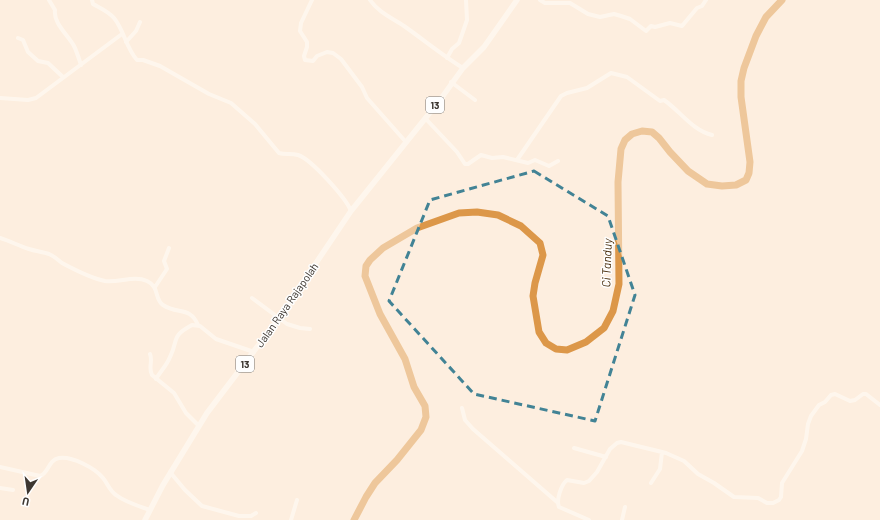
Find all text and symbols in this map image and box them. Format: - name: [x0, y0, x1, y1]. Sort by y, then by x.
- road number: 13: [426, 97, 444, 113]
- water label: Ci Tanduy: [598, 238, 614, 288]
- street label: Jalan Raya Rajapolah: [253, 260, 321, 349]
- road number: 13: [236, 356, 254, 372]
- north arrow: [8, 472, 48, 512]
- text: U: [21, 495, 30, 509]

